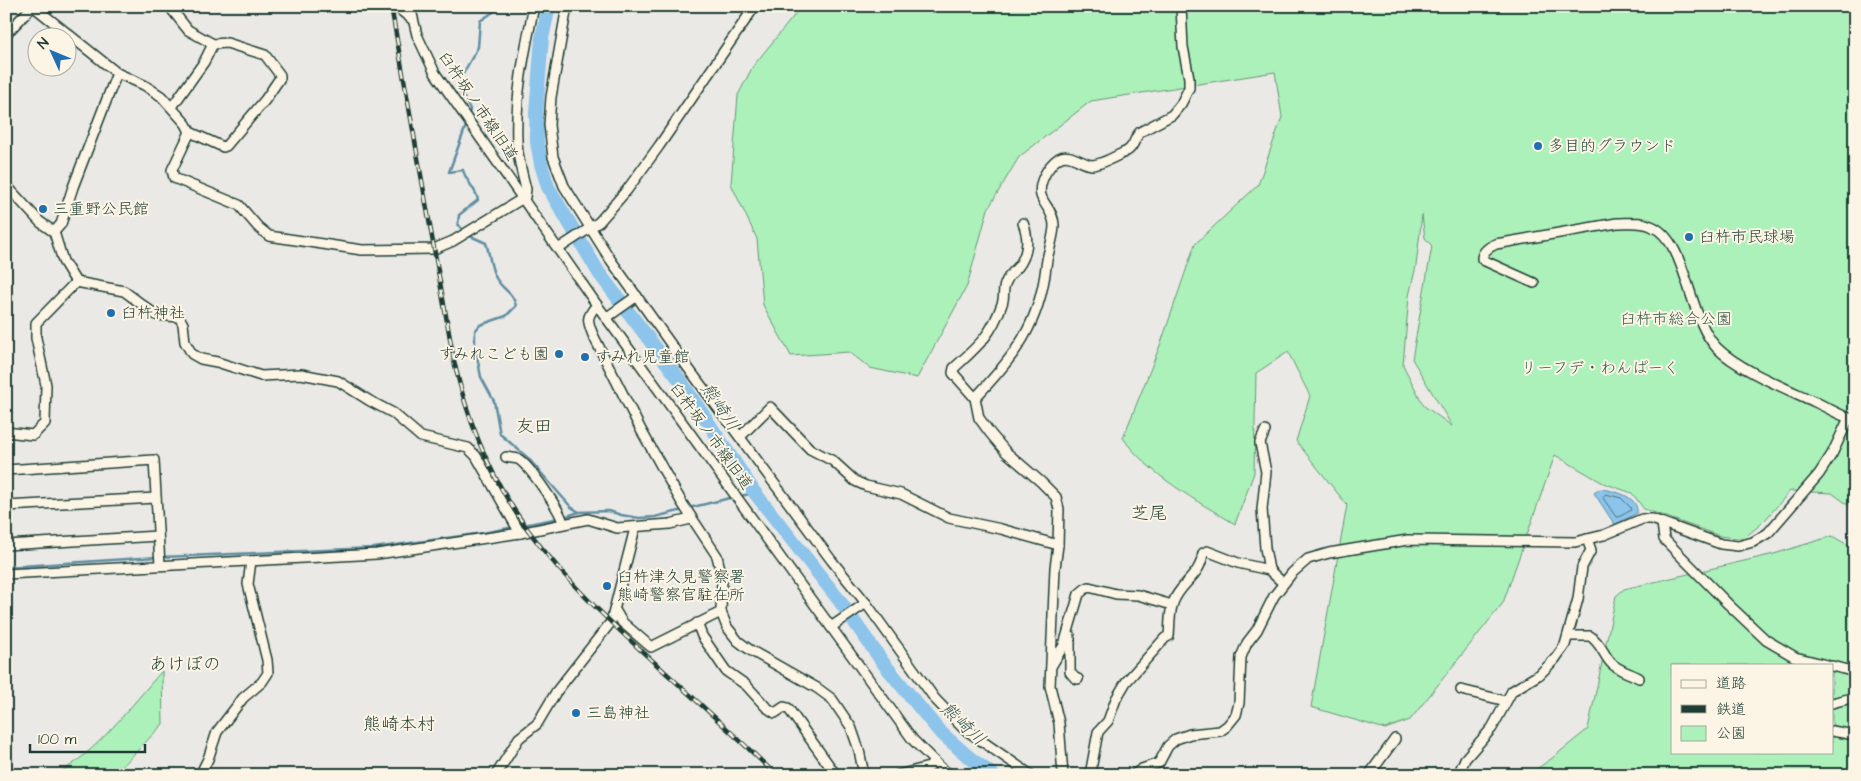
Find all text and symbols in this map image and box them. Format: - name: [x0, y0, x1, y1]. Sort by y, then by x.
- north arrow: [28, 28, 78, 78]
- text: N: [33, 33, 54, 54]
- street label: 臼杵坂ノ市線旧道: [433, 47, 523, 165]
- place label: 多目的グラウンド: [1548, 135, 1676, 157]
- marker: 多目的グラウンド: [1532, 140, 1544, 152]
- place label: 三重野公民館: [53, 198, 149, 220]
- marker: 三重野公民館: [37, 203, 49, 215]
- place label: 臼杵市民球場: [1699, 226, 1795, 248]
- marker: 臼杵市民球場: [1683, 231, 1695, 243]
- place label: 臼杵神社: [121, 302, 185, 324]
- marker: 臼杵神社: [105, 307, 117, 319]
- park label: 臼杵市総合公園: [1620, 308, 1732, 330]
- place label: すみれこども園: [438, 343, 549, 365]
- place label: すみれ児童館: [595, 346, 690, 368]
- marker: すみれこども園: [553, 348, 565, 360]
- marker: すみれ児童館: [579, 351, 591, 363]
- park label: リーフデ・わんぱーく: [1521, 357, 1679, 379]
- street label: 臼杵坂ノ市線旧道: [664, 378, 758, 494]
- water label: 熊崎川: [695, 378, 745, 436]
- district label: 友田: [516, 414, 552, 439]
- district label: 芝尾: [1131, 501, 1167, 526]
- place label: 臼杵津久見警察署 熊崎警察官駐在所: [617, 566, 745, 606]
- marker: 臼杵津久見警察署 熊崎警察官駐在所: [601, 580, 613, 592]
- district label: あけぼの: [149, 652, 221, 677]
- legend: [1671, 664, 1834, 754]
- text: 道路: [1716, 673, 1746, 694]
- water label: 熊崎川: [935, 696, 991, 752]
- text: 鉄道: [1716, 699, 1746, 720]
- place label: 三島神社: [586, 702, 650, 724]
- marker: 三島神社: [570, 707, 582, 719]
- district label: 熊崎本村: [363, 712, 435, 737]
- scale bar: [30, 721, 145, 753]
- text: 公園: [1716, 723, 1746, 744]
- text: 100 m: [38, 729, 77, 750]

